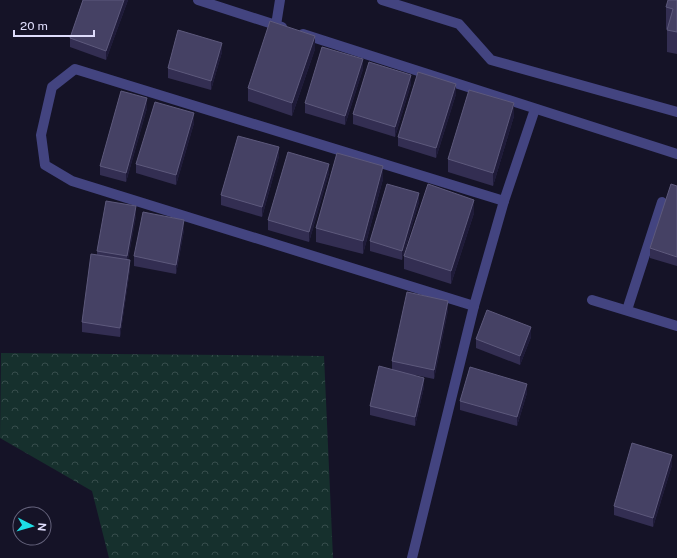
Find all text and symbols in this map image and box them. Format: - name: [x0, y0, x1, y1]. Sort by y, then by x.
- scale bar: [14, 12, 94, 38]
- text: 20 m: [20, 19, 48, 33]
- north arrow: [12, 506, 52, 546]
- text: N: [36, 522, 48, 532]

